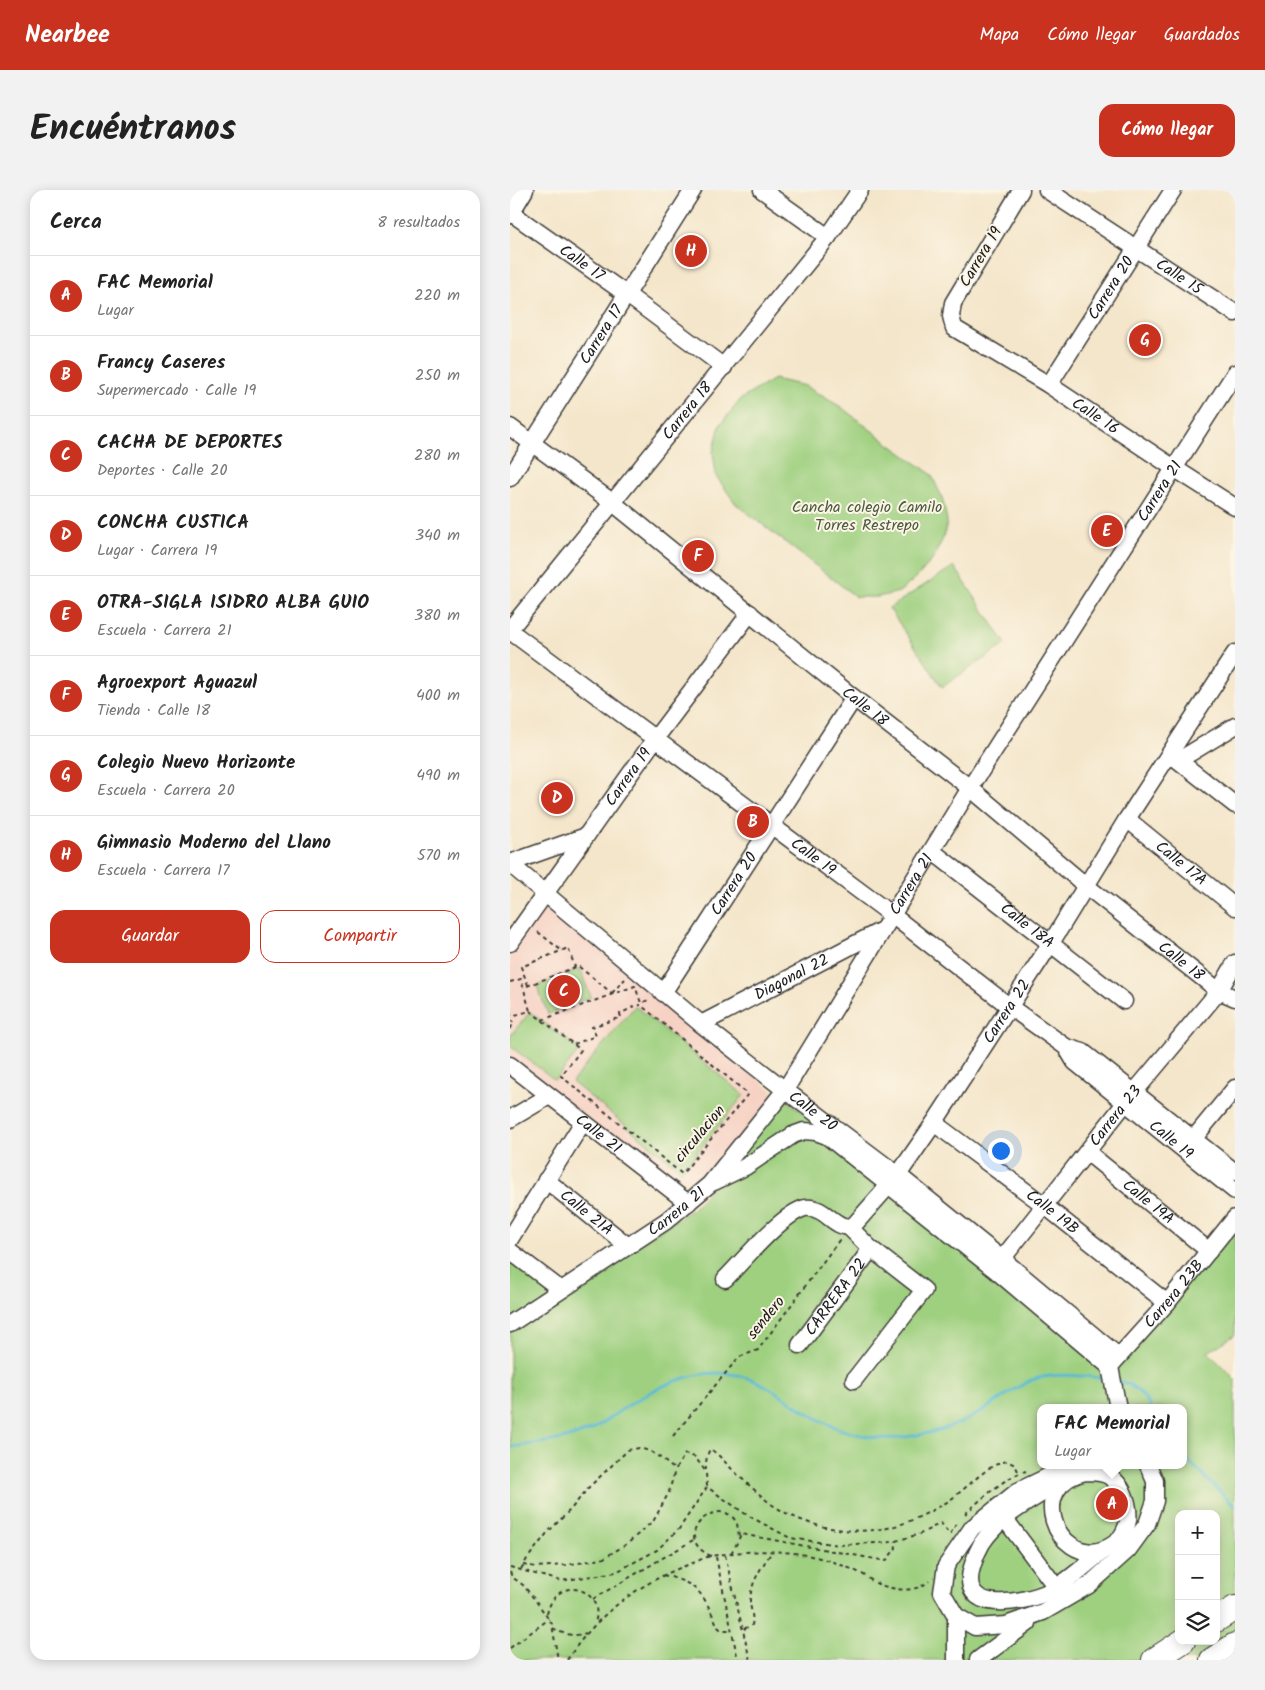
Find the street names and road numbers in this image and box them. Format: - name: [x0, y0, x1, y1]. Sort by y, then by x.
- street label: Carrera 19: [953, 222, 1009, 292]
- street label: Calle 17: [554, 238, 610, 288]
- street label: Carrera 20: [1081, 251, 1140, 325]
- street label: Calle 15: [1151, 252, 1209, 302]
- street label: Carrera 17: [573, 299, 630, 369]
- street label: Carrera 18: [656, 376, 719, 445]
- street label: Calle 16: [1067, 391, 1124, 441]
- street label: Carrera 21: [1131, 456, 1188, 527]
- street label: Calle 18: [836, 680, 894, 733]
- street label: Carrera 19: [599, 742, 658, 811]
- street label: Calle 19: [785, 831, 842, 882]
- street label: Calle 17A: [1150, 834, 1213, 892]
- street label: Carrera 20: [704, 847, 764, 921]
- street label: Carrera 21: [883, 848, 940, 920]
- street label: Calle 18A: [995, 896, 1060, 955]
- street label: Calle 18: [1153, 935, 1210, 988]
- street label: Diagonal 22: [750, 947, 833, 1007]
- street label: Carrera 22: [976, 974, 1037, 1049]
- street label: Carrera 23: [1083, 1080, 1148, 1152]
- street label: Calle 20: [783, 1084, 843, 1138]
- street label: circulacion: [668, 1099, 732, 1169]
- street label: Calle 21: [570, 1108, 627, 1160]
- street label: Calle 19: [1143, 1114, 1199, 1166]
- street label: Calle 19A: [1117, 1173, 1180, 1231]
- street label: Carrera 21: [642, 1180, 711, 1243]
- street label: Calle 21A: [554, 1183, 619, 1242]
- street label: Calle 19B: [1020, 1183, 1084, 1241]
- street label: CARRERA 22: [798, 1253, 873, 1341]
- street label: Carrera 23B: [1138, 1254, 1210, 1334]
- street label: sendero: [740, 1291, 792, 1345]

